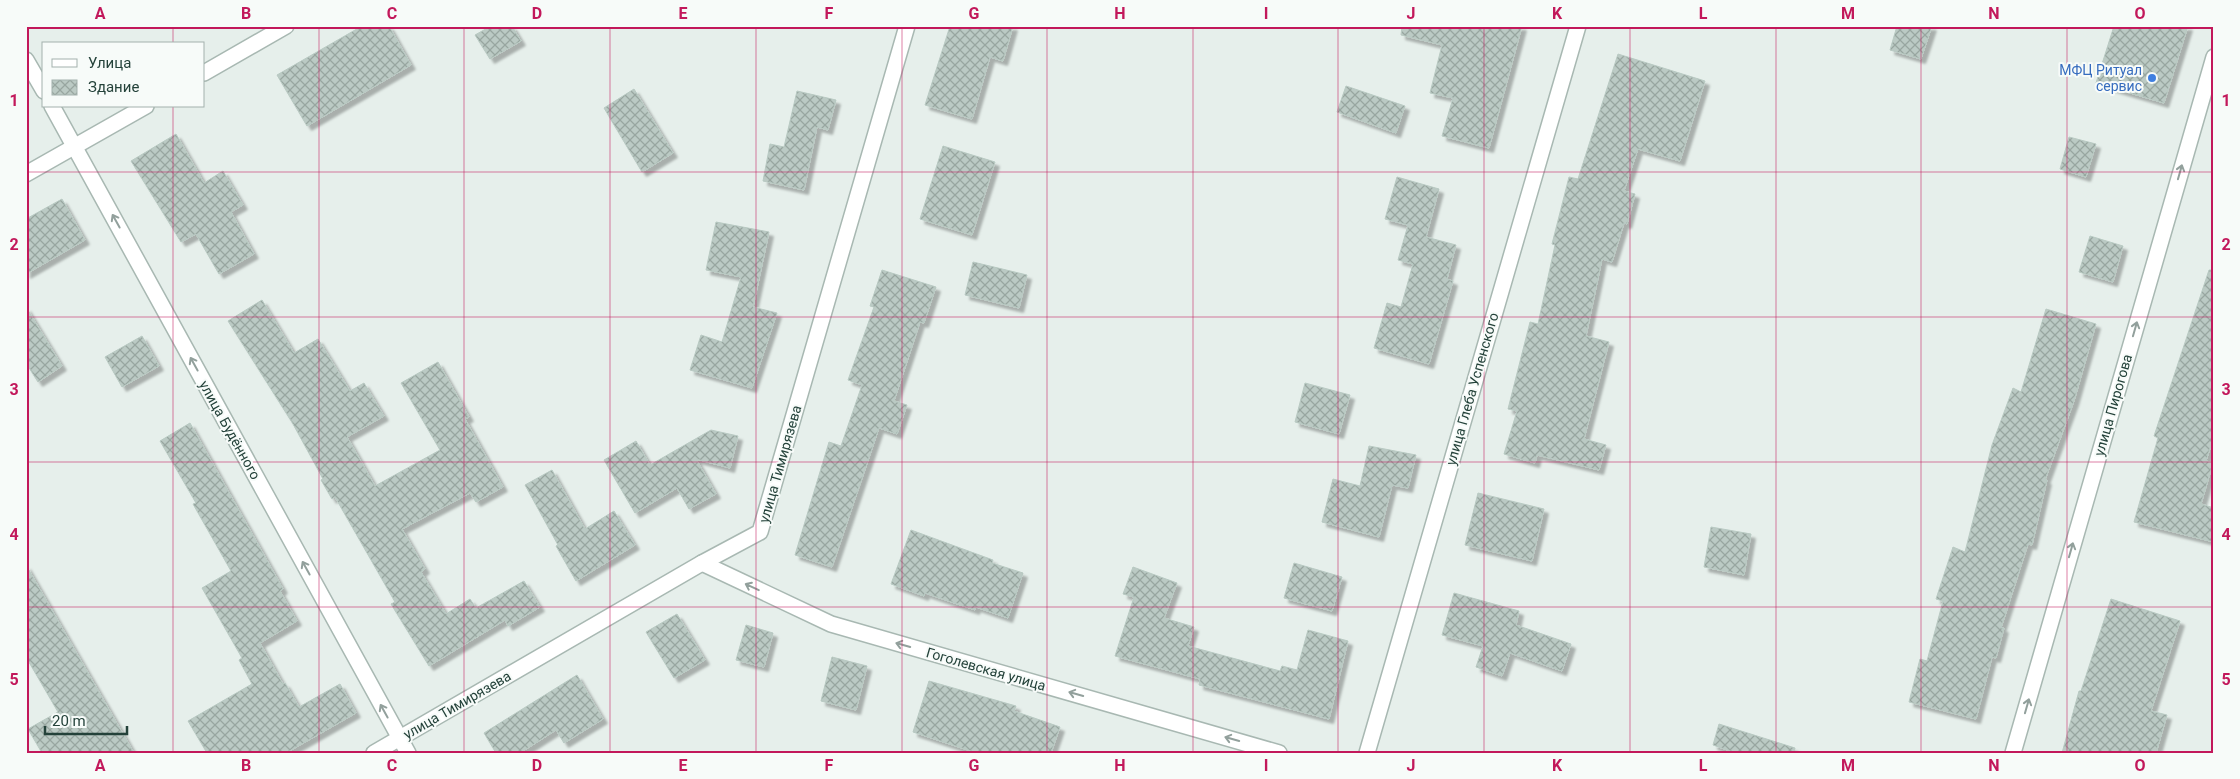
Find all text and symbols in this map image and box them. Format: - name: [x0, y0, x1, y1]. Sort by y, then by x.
- text: A: [95, 4, 106, 23]
- text: B: [241, 4, 251, 23]
- text: C: [387, 4, 397, 23]
- text: D: [532, 4, 542, 23]
- text: E: [679, 4, 688, 23]
- text: F: [825, 4, 834, 23]
- text: G: [969, 4, 980, 23]
- text: H: [1114, 4, 1126, 23]
- text: I: [1264, 4, 1268, 23]
- text: J: [1407, 4, 1415, 23]
- text: K: [1552, 4, 1563, 23]
- text: L: [1699, 4, 1708, 23]
- text: M: [1841, 4, 1855, 23]
- text: N: [1988, 4, 2000, 23]
- text: O: [2134, 4, 2146, 23]
- legend: [42, 42, 205, 108]
- text: Улица: [88, 54, 131, 72]
- place label: МФЦ Ритуал cервис: [2059, 62, 2142, 94]
- marker: МФЦ Ритуал cервис: [2146, 72, 2158, 84]
- text: Здание: [88, 78, 139, 96]
- text: 1: [9, 91, 19, 110]
- text: 1: [2221, 91, 2231, 110]
- one-way arrow: [2176, 165, 2186, 181]
- one-way arrow: [111, 215, 121, 229]
- text: 2: [9, 235, 19, 254]
- text: 2: [2221, 235, 2231, 254]
- street label: улица Глеба Успенского: [1443, 311, 1501, 467]
- one-way arrow: [2131, 321, 2141, 337]
- street label: улица Пирогова: [2091, 352, 2135, 458]
- one-way arrow: [189, 357, 198, 372]
- street label: улица Будённого: [196, 378, 264, 482]
- text: 3: [9, 380, 19, 399]
- text: 3: [2221, 380, 2231, 399]
- street label: улица Тимирязева: [756, 403, 804, 525]
- text: 4: [9, 525, 19, 544]
- text: 4: [2221, 525, 2231, 544]
- one-way arrow: [2067, 542, 2077, 558]
- one-way arrow: [301, 561, 310, 576]
- one-way arrow: [745, 582, 760, 591]
- one-way arrow: [895, 639, 911, 649]
- street label: Гоголевская улица: [924, 644, 1048, 694]
- street label: улица Тимирязева: [400, 668, 514, 742]
- text: 5: [9, 670, 19, 689]
- text: 5: [2221, 670, 2231, 689]
- one-way arrow: [1068, 689, 1084, 699]
- one-way arrow: [2022, 698, 2032, 714]
- one-way arrow: [379, 703, 389, 718]
- scale bar: [45, 704, 128, 736]
- text: 20 m: [52, 712, 86, 730]
- one-way arrow: [1225, 734, 1241, 744]
- text: A: [95, 756, 106, 775]
- text: B: [241, 756, 251, 775]
- text: C: [387, 756, 397, 775]
- text: D: [532, 756, 542, 775]
- text: E: [679, 756, 688, 775]
- text: F: [825, 756, 834, 775]
- text: G: [969, 756, 980, 775]
- text: H: [1114, 756, 1126, 775]
- text: I: [1264, 756, 1268, 775]
- text: J: [1407, 756, 1415, 775]
- text: K: [1552, 756, 1563, 775]
- text: L: [1699, 756, 1708, 775]
- text: M: [1841, 756, 1855, 775]
- text: N: [1988, 756, 2000, 775]
- text: O: [2134, 756, 2146, 775]

